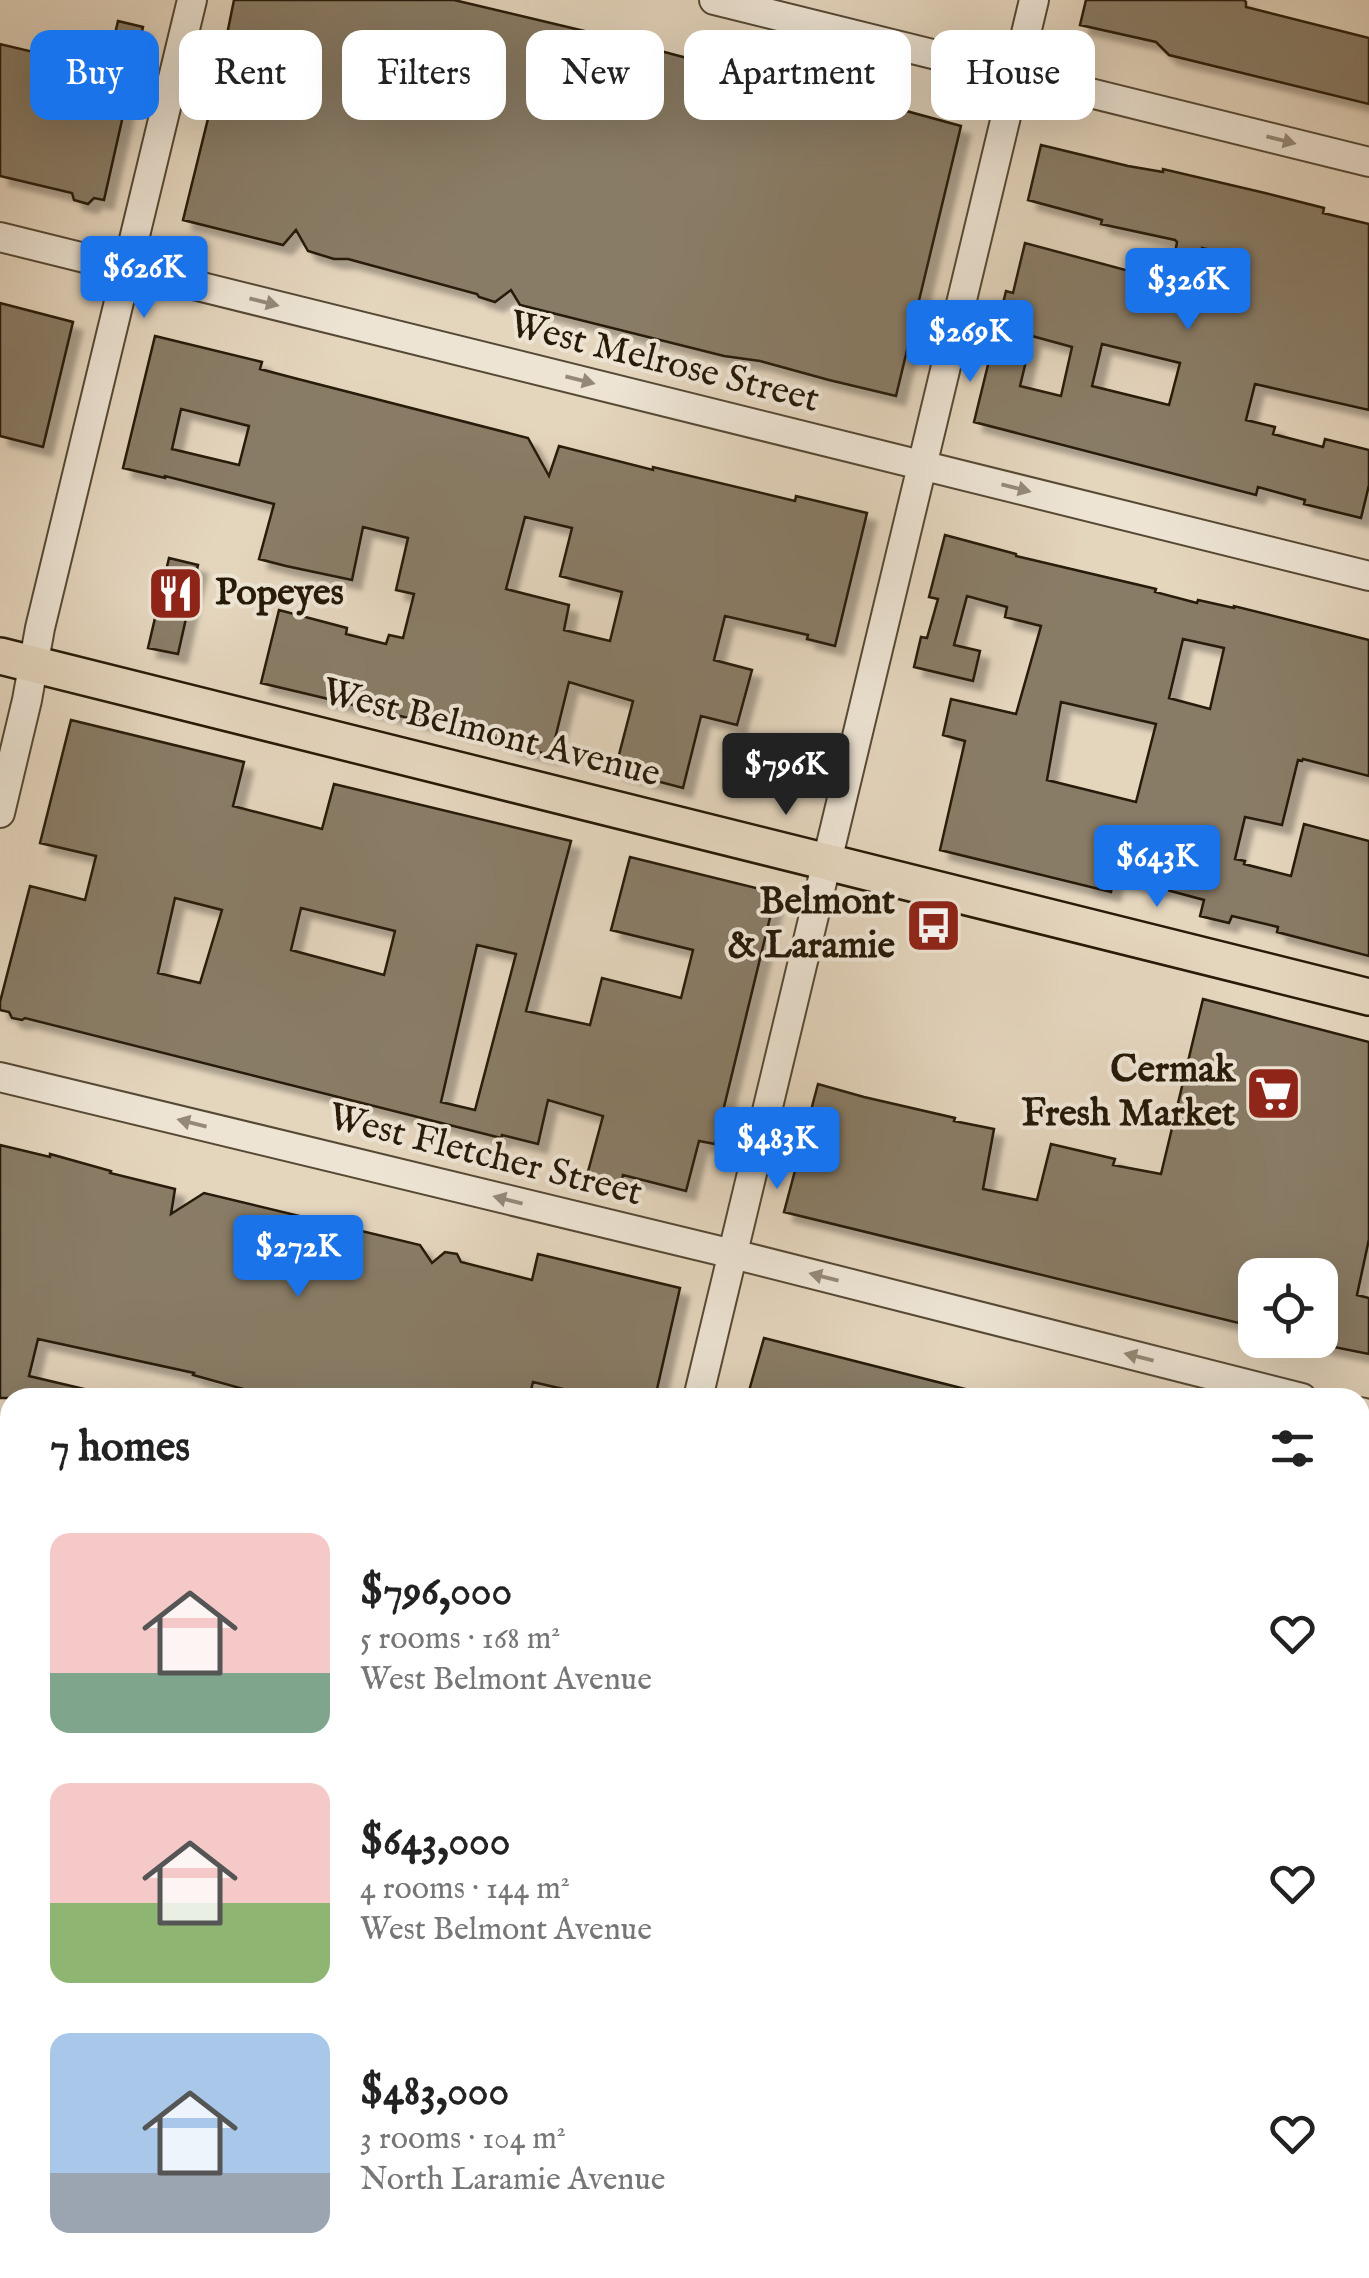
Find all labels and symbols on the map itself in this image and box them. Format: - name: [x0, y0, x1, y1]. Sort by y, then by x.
- one-way arrow: [1266, 133, 1297, 148]
- pin: $626K: [74, 236, 214, 321]
- pin: $326K: [1118, 248, 1258, 333]
- one-way arrow: [249, 295, 280, 310]
- pin: $269K: [900, 300, 1040, 385]
- street label: West Melrose Street: [504, 301, 824, 425]
- one-way arrow: [565, 373, 596, 388]
- one-way arrow: [1001, 481, 1032, 496]
- restaurant icon: Popeyes: [146, 564, 206, 624]
- place label: Popeyes: [215, 570, 344, 618]
- street label: West Belmont Avenue: [317, 669, 665, 799]
- pin: $796K: [716, 733, 856, 818]
- pin: $643K: [1087, 825, 1227, 910]
- place label: Belmont & Laramie: [728, 879, 896, 971]
- bus stop icon: Belmont & Laramie: [904, 895, 964, 955]
- place label: Cermak Fresh Market: [1022, 1047, 1237, 1139]
- supermarket icon: Cermak Fresh Market: [1244, 1063, 1304, 1123]
- street label: West Fletcher Street: [323, 1094, 647, 1218]
- pin: $483K: [707, 1107, 847, 1192]
- one-way arrow: [176, 1115, 207, 1131]
- one-way arrow: [492, 1192, 523, 1207]
- pin: $272K: [228, 1215, 368, 1300]
- one-way arrow: [808, 1269, 839, 1284]
- one-way arrow: [1123, 1348, 1154, 1364]

